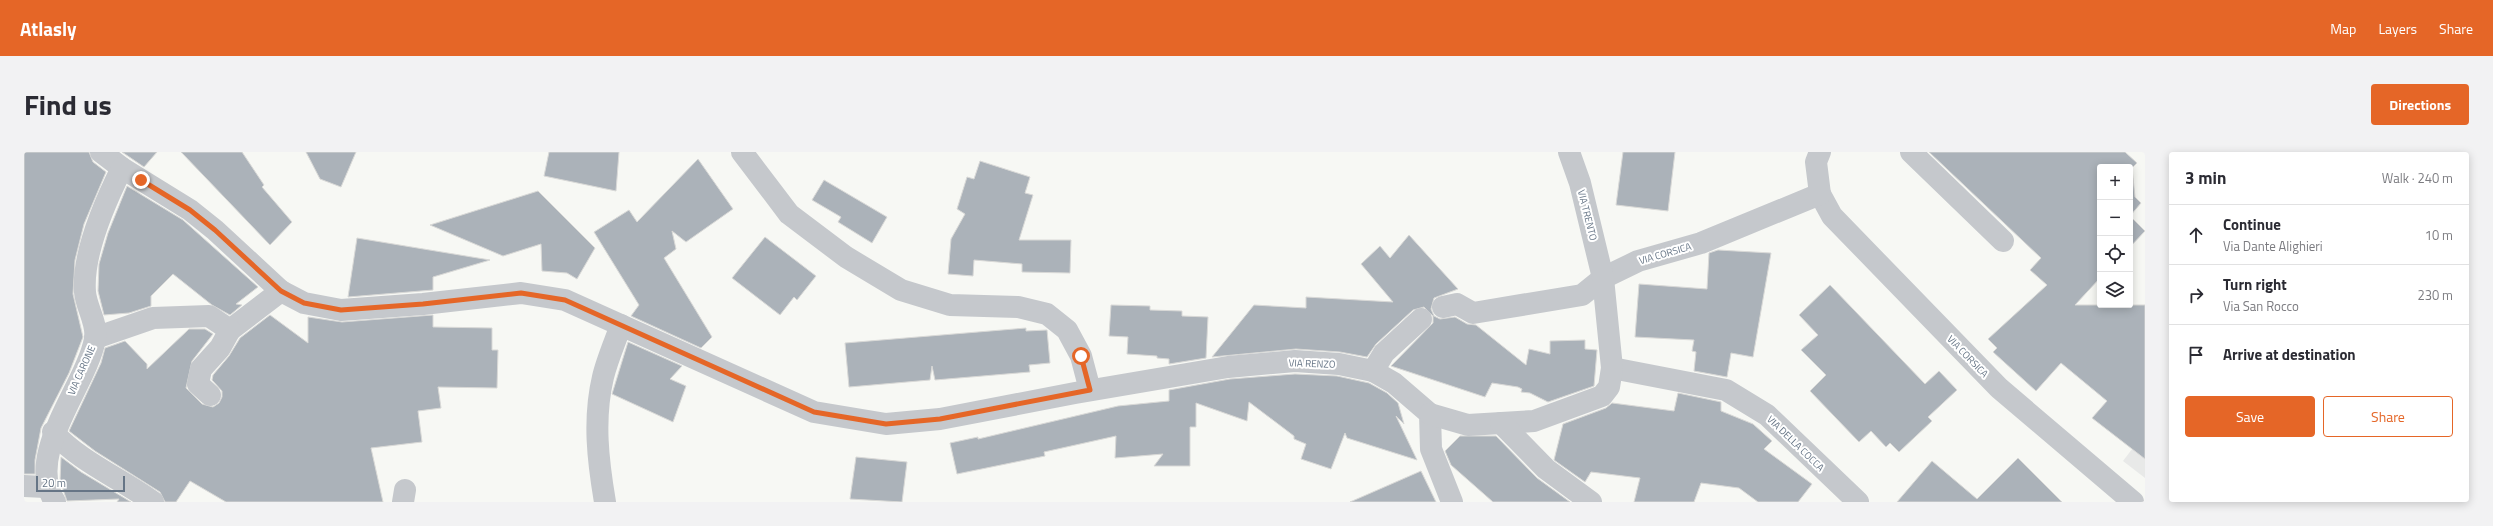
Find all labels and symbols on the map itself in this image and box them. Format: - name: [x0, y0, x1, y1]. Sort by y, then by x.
- route end: [132, 171, 150, 189]
- street label: VIA TRENTO: [1574, 188, 1601, 242]
- street label: VIA CORSICA: [1637, 239, 1693, 268]
- street label: VIA CORSICA: [1944, 332, 1992, 381]
- street label: VIA CARONE: [64, 343, 99, 397]
- route start: [1072, 347, 1090, 365]
- street label: VIA RENZO: [1288, 355, 1336, 372]
- street label: VIA DELLA COCCA: [1764, 412, 1828, 475]
- scale bar: [36, 474, 125, 493]

